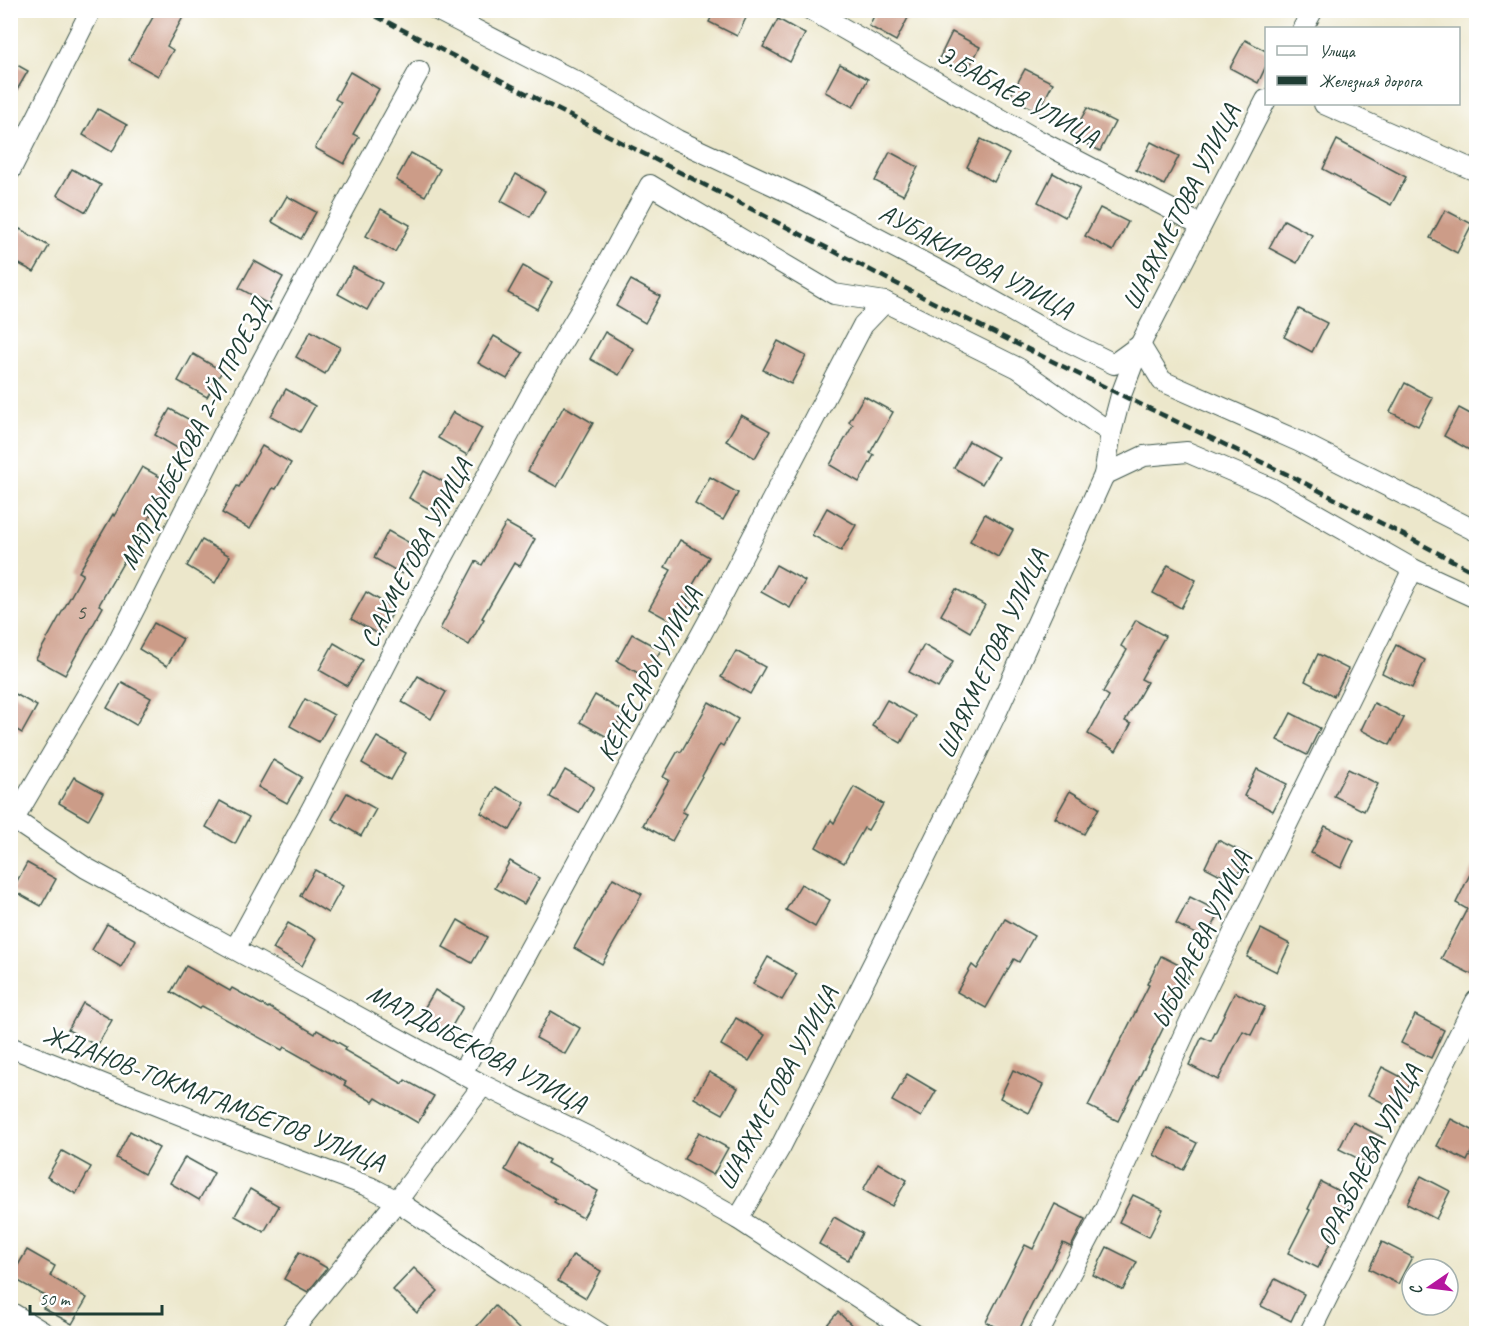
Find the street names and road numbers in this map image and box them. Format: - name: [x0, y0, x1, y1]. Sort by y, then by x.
- street label: Э.БАБАЕВ УЛИЦА: [932, 38, 1105, 154]
- street label: ШАЯХМЕТОВА УЛИЦА: [1115, 98, 1248, 316]
- street label: АУБАКИРОВА УЛИЦА: [873, 196, 1079, 326]
- street label: МАЛДЫБЕКОВА 2-Й ПРОЕЗД: [111, 291, 278, 575]
- street label: С.АХМЕТОВА УЛИЦА: [352, 451, 481, 653]
- street label: ШАЯХМЕТОВА УЛИЦА: [929, 543, 1055, 764]
- street label: КЕНЕСАРЫ УЛИЦА: [589, 580, 709, 767]
- street label: ЫБЫРАЕВА УЛИЦА: [1144, 844, 1258, 1033]
- street label: МАЛДЫБЕКОВА УЛИЦА: [362, 976, 593, 1120]
- street label: ШАЯХМЕТОВА УЛИЦА: [709, 979, 845, 1196]
- street label: ЖДАНОВ-ТОКМАГАМБЕТОВ УЛИЦА: [39, 1018, 390, 1179]
- street label: ОРАЗБАЕВА УЛИЦА: [1309, 1058, 1429, 1251]

